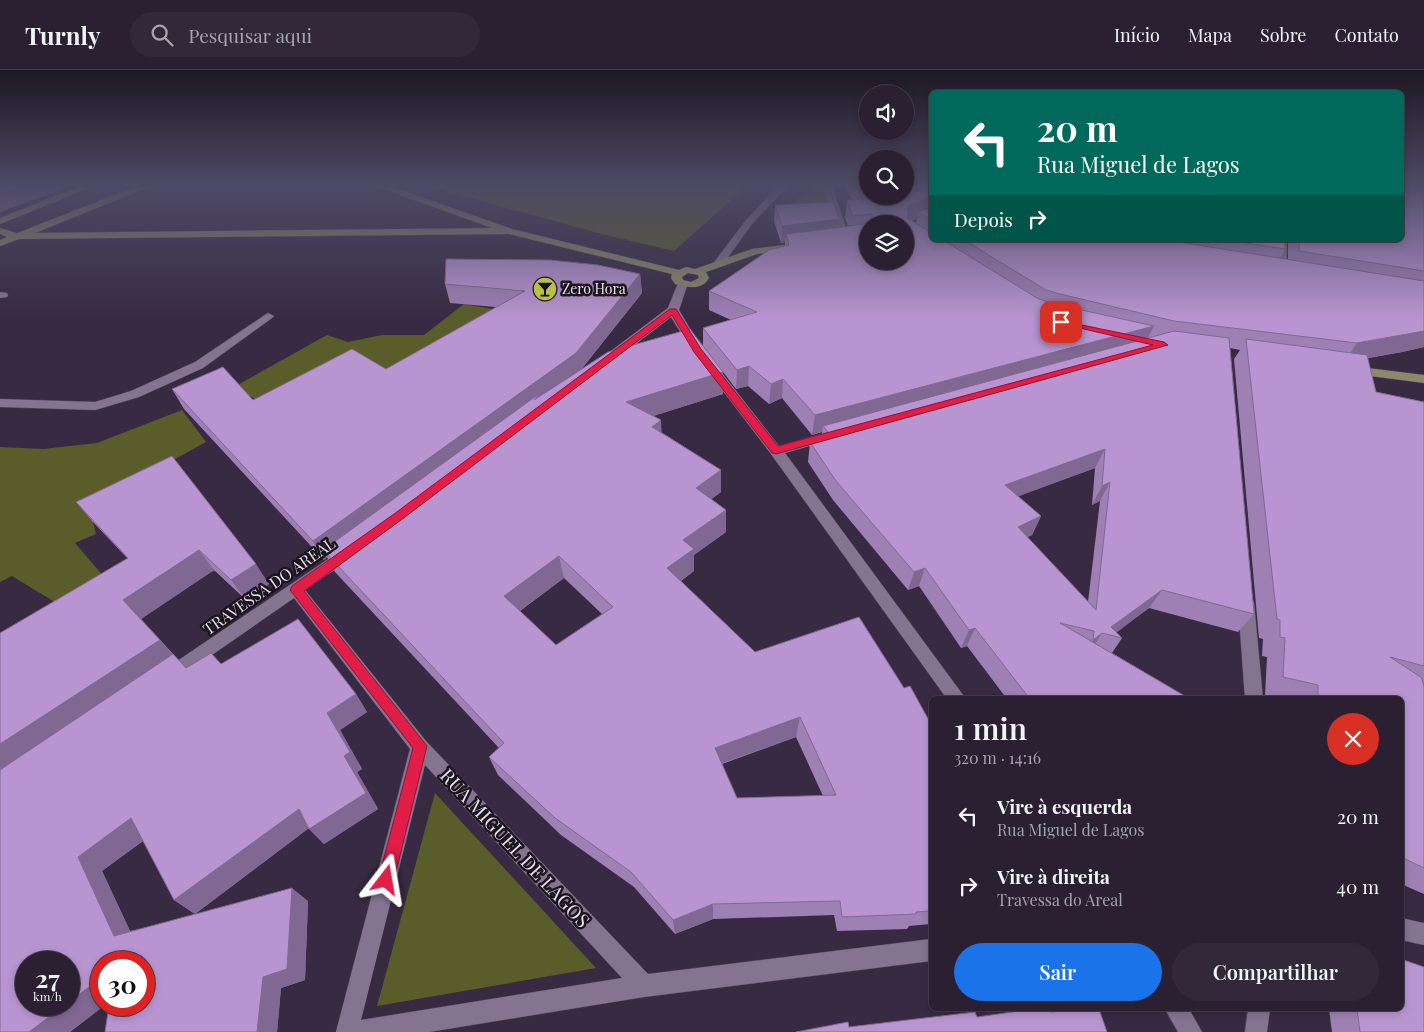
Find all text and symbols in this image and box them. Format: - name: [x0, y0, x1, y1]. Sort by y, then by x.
- search box: [130, 12, 480, 57]
- text: Turnly: [25, 19, 100, 51]
- icon: search: [148, 21, 176, 49]
- text: Pesquisar aqui: [188, 22, 312, 48]
- text: Início: [1114, 23, 1160, 47]
- text: Mapa: [1188, 23, 1232, 47]
- text: Sobre: [1260, 23, 1306, 47]
- text: Contato: [1334, 23, 1399, 47]
- map controls: [859, 85, 914, 270]
- button: sound: [859, 85, 914, 140]
- text: 20 m: [1037, 104, 1118, 151]
- icon: left: [954, 110, 1019, 175]
- text: Rua Miguel de Lagos: [1037, 149, 1240, 179]
- button: search: [859, 150, 914, 205]
- icon: right: [1023, 205, 1051, 233]
- text: Depois: [954, 206, 1013, 232]
- button: layers: [859, 215, 914, 270]
- bar icon: Zero Hora: [532, 276, 558, 302]
- place label: Zero Hora: [562, 279, 626, 298]
- pin: [1040, 301, 1082, 343]
- icon: arrive: [1047, 308, 1075, 336]
- street label: TRAVESSA DO AREAL: [199, 532, 339, 639]
- text: 1 min: [954, 708, 1027, 748]
- button: close: [1327, 713, 1379, 765]
- text: 320 m · 14:16: [954, 747, 1041, 768]
- street label: RUA MIGUEL DE LAGOS: [435, 762, 596, 932]
- text: Vire à esquerda: [997, 793, 1132, 819]
- icon: left: [954, 802, 982, 830]
- text: 20 m: [1337, 803, 1379, 829]
- text: Rua Miguel de Lagos: [997, 819, 1144, 840]
- position arrow: [359, 853, 411, 905]
- text: Vire à direita: [997, 863, 1110, 889]
- icon: right: [954, 872, 982, 900]
- text: 40 m: [1337, 873, 1379, 899]
- text: Travessa do Areal: [997, 889, 1123, 910]
- button: Sair: [954, 943, 1162, 1001]
- button: Compartilhar: [1172, 943, 1379, 1001]
- speed limit sign: 30: [90, 951, 155, 1016]
- text: 27: [35, 961, 60, 994]
- text: km/h: [33, 988, 62, 1004]

